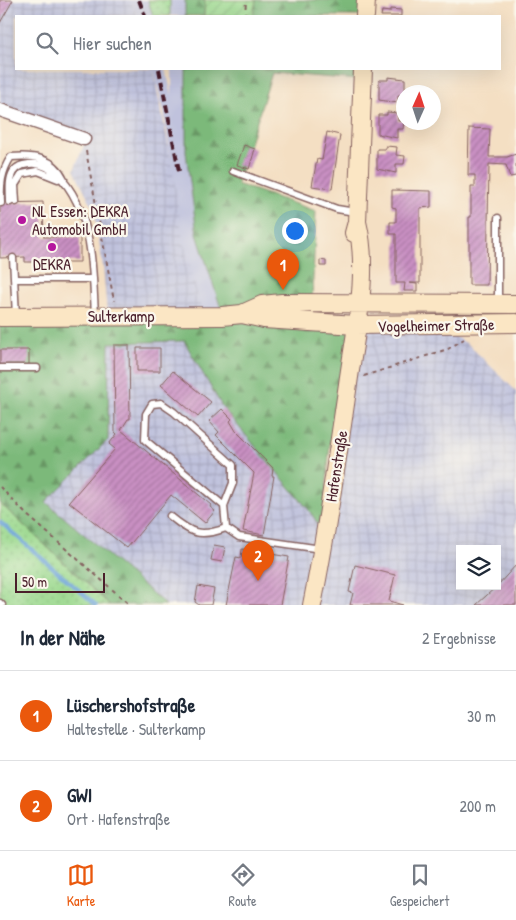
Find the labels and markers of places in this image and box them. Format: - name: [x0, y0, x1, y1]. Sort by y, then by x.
- place label: NL Essen: DEKRA Automobil GmbH: [32, 200, 129, 240]
- marker: NL Essen: DEKRA Automobil GmbH: [16, 214, 28, 226]
- marker: DEKRA: [46, 241, 58, 253]
- pin: 1: [267, 249, 299, 290]
- place label: DEKRA: [33, 253, 71, 275]
- pin: 2: [242, 540, 274, 581]

